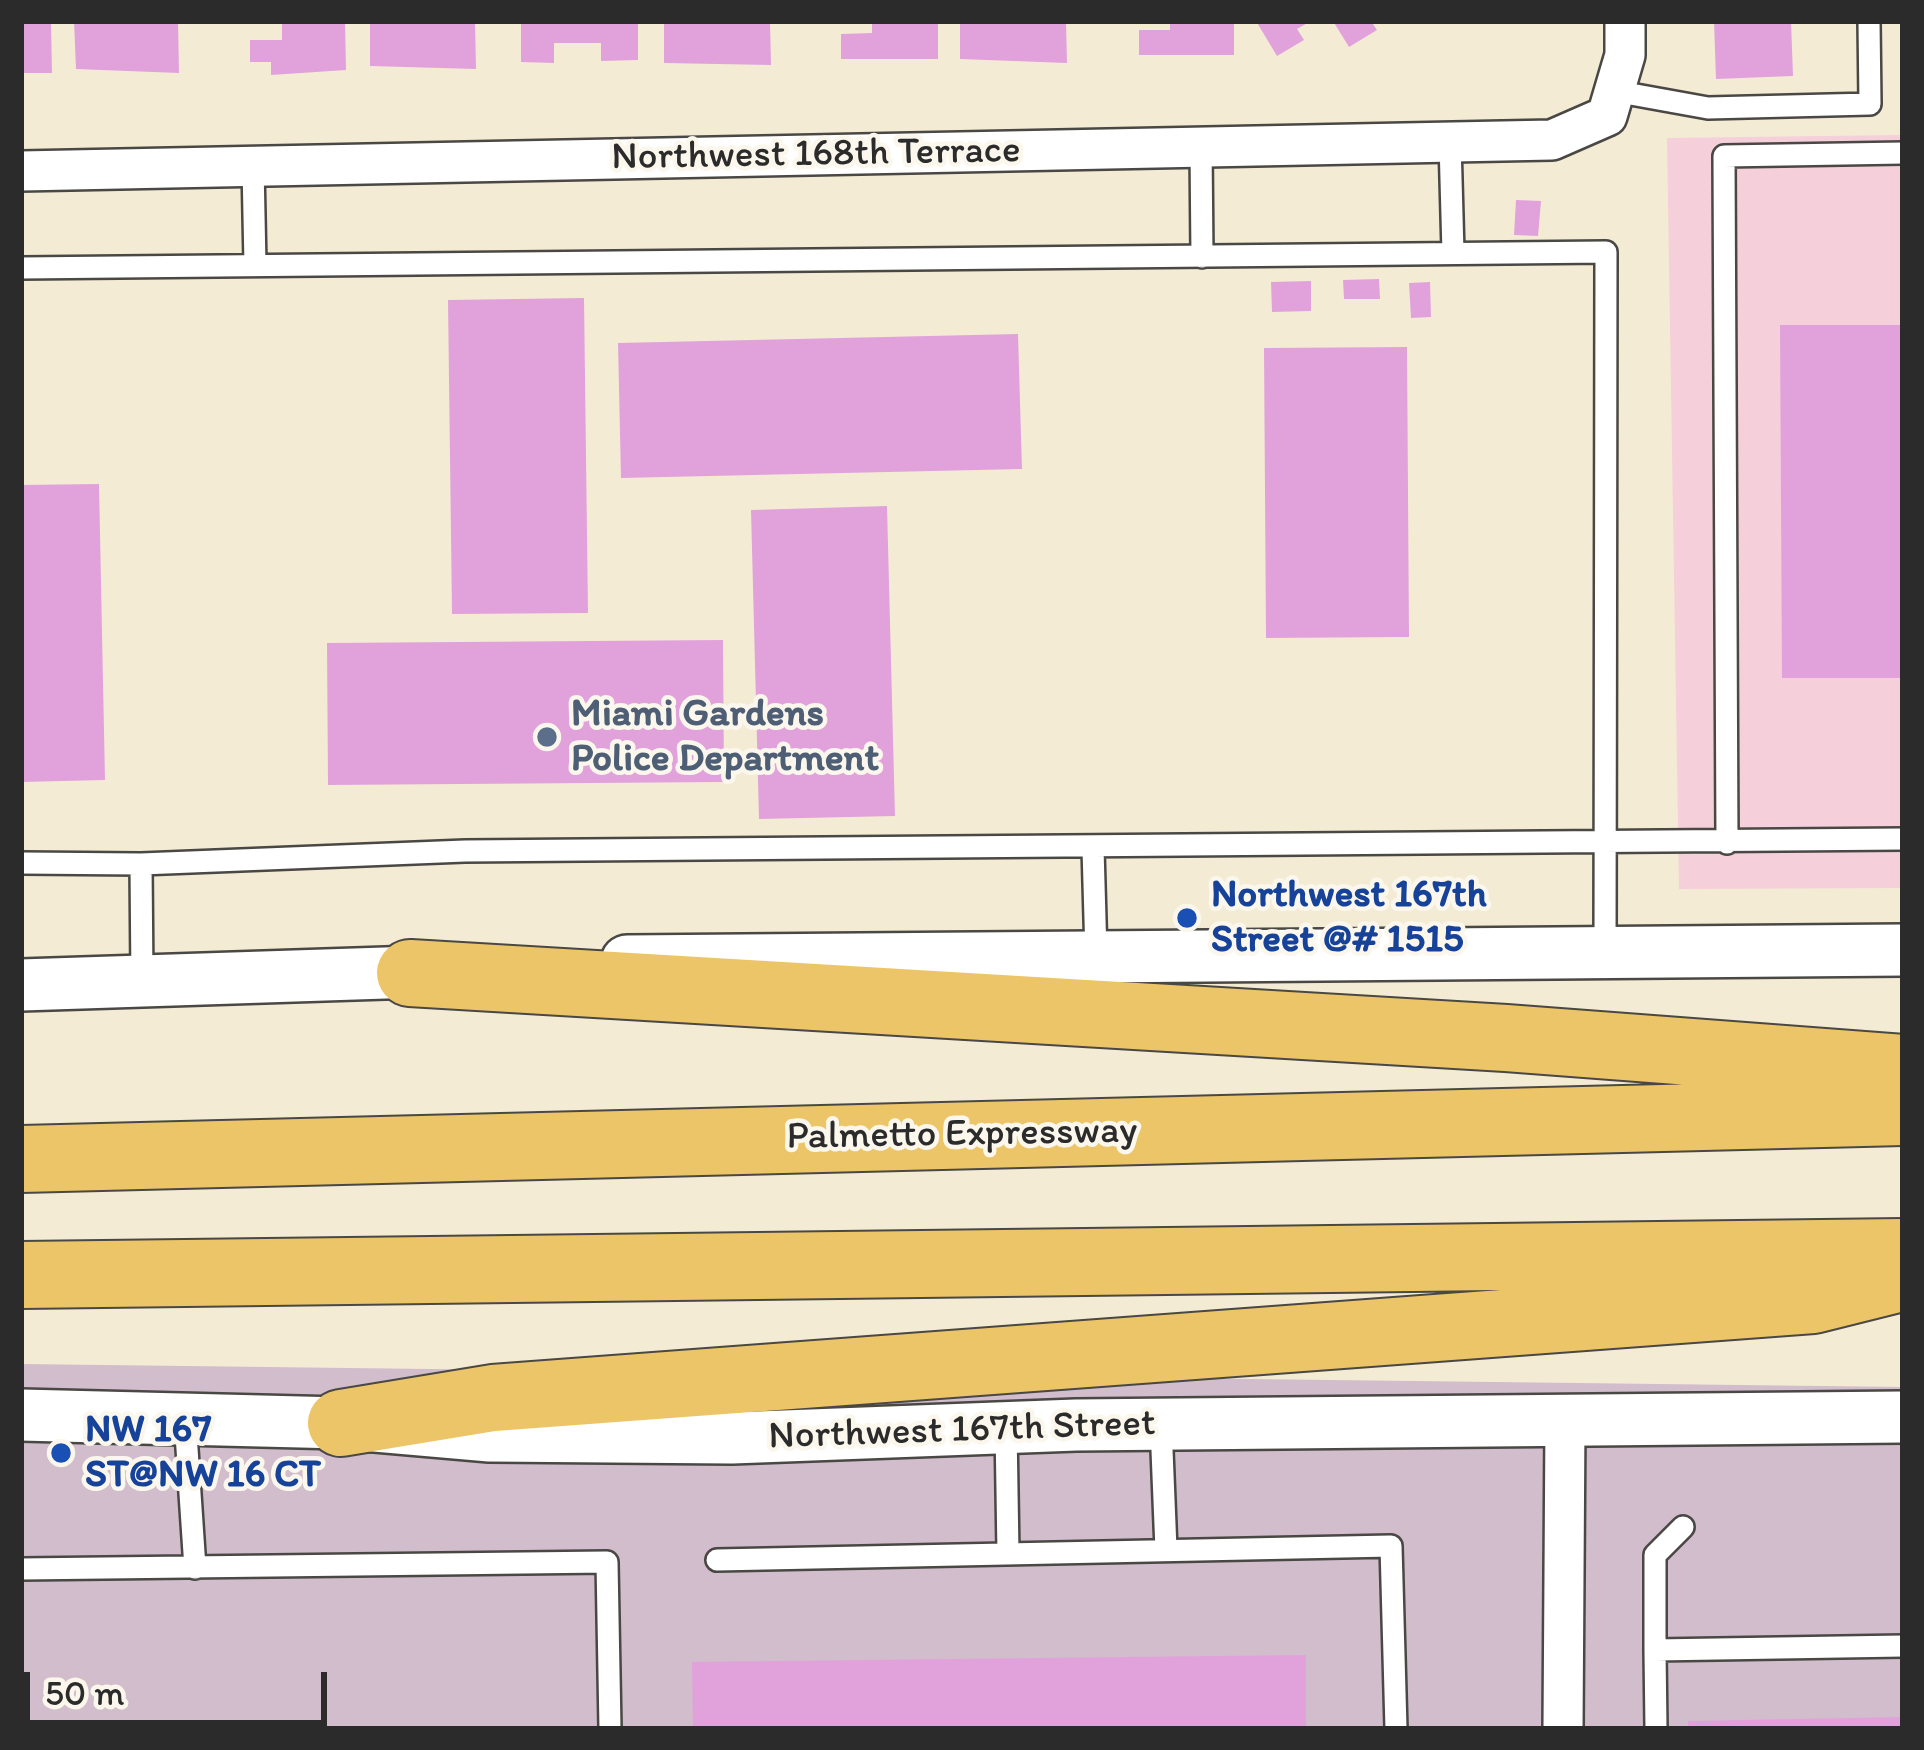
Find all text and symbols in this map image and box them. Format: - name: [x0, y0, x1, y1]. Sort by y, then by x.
- street label: Northwest 168th Terrace: [611, 128, 1021, 182]
- place label: Miami Gardens Police Department: [571, 692, 879, 783]
- marker: Miami Gardens Police Department: [534, 724, 560, 750]
- place label: Northwest 167th Street @# 1515: [1211, 873, 1487, 964]
- marker: Northwest 167th Street @# 1515: [1174, 905, 1200, 931]
- street label: Palmetto Expressway: [786, 1109, 1138, 1161]
- street label: Northwest 167th Street: [768, 1401, 1156, 1461]
- place label: NW 167 ST@NW 16 CT: [85, 1408, 321, 1499]
- marker: NW 167 ST@NW 16 CT: [48, 1440, 74, 1466]
- scale bar: [30, 1648, 333, 1722]
- text: 50 m: [45, 1671, 124, 1714]

